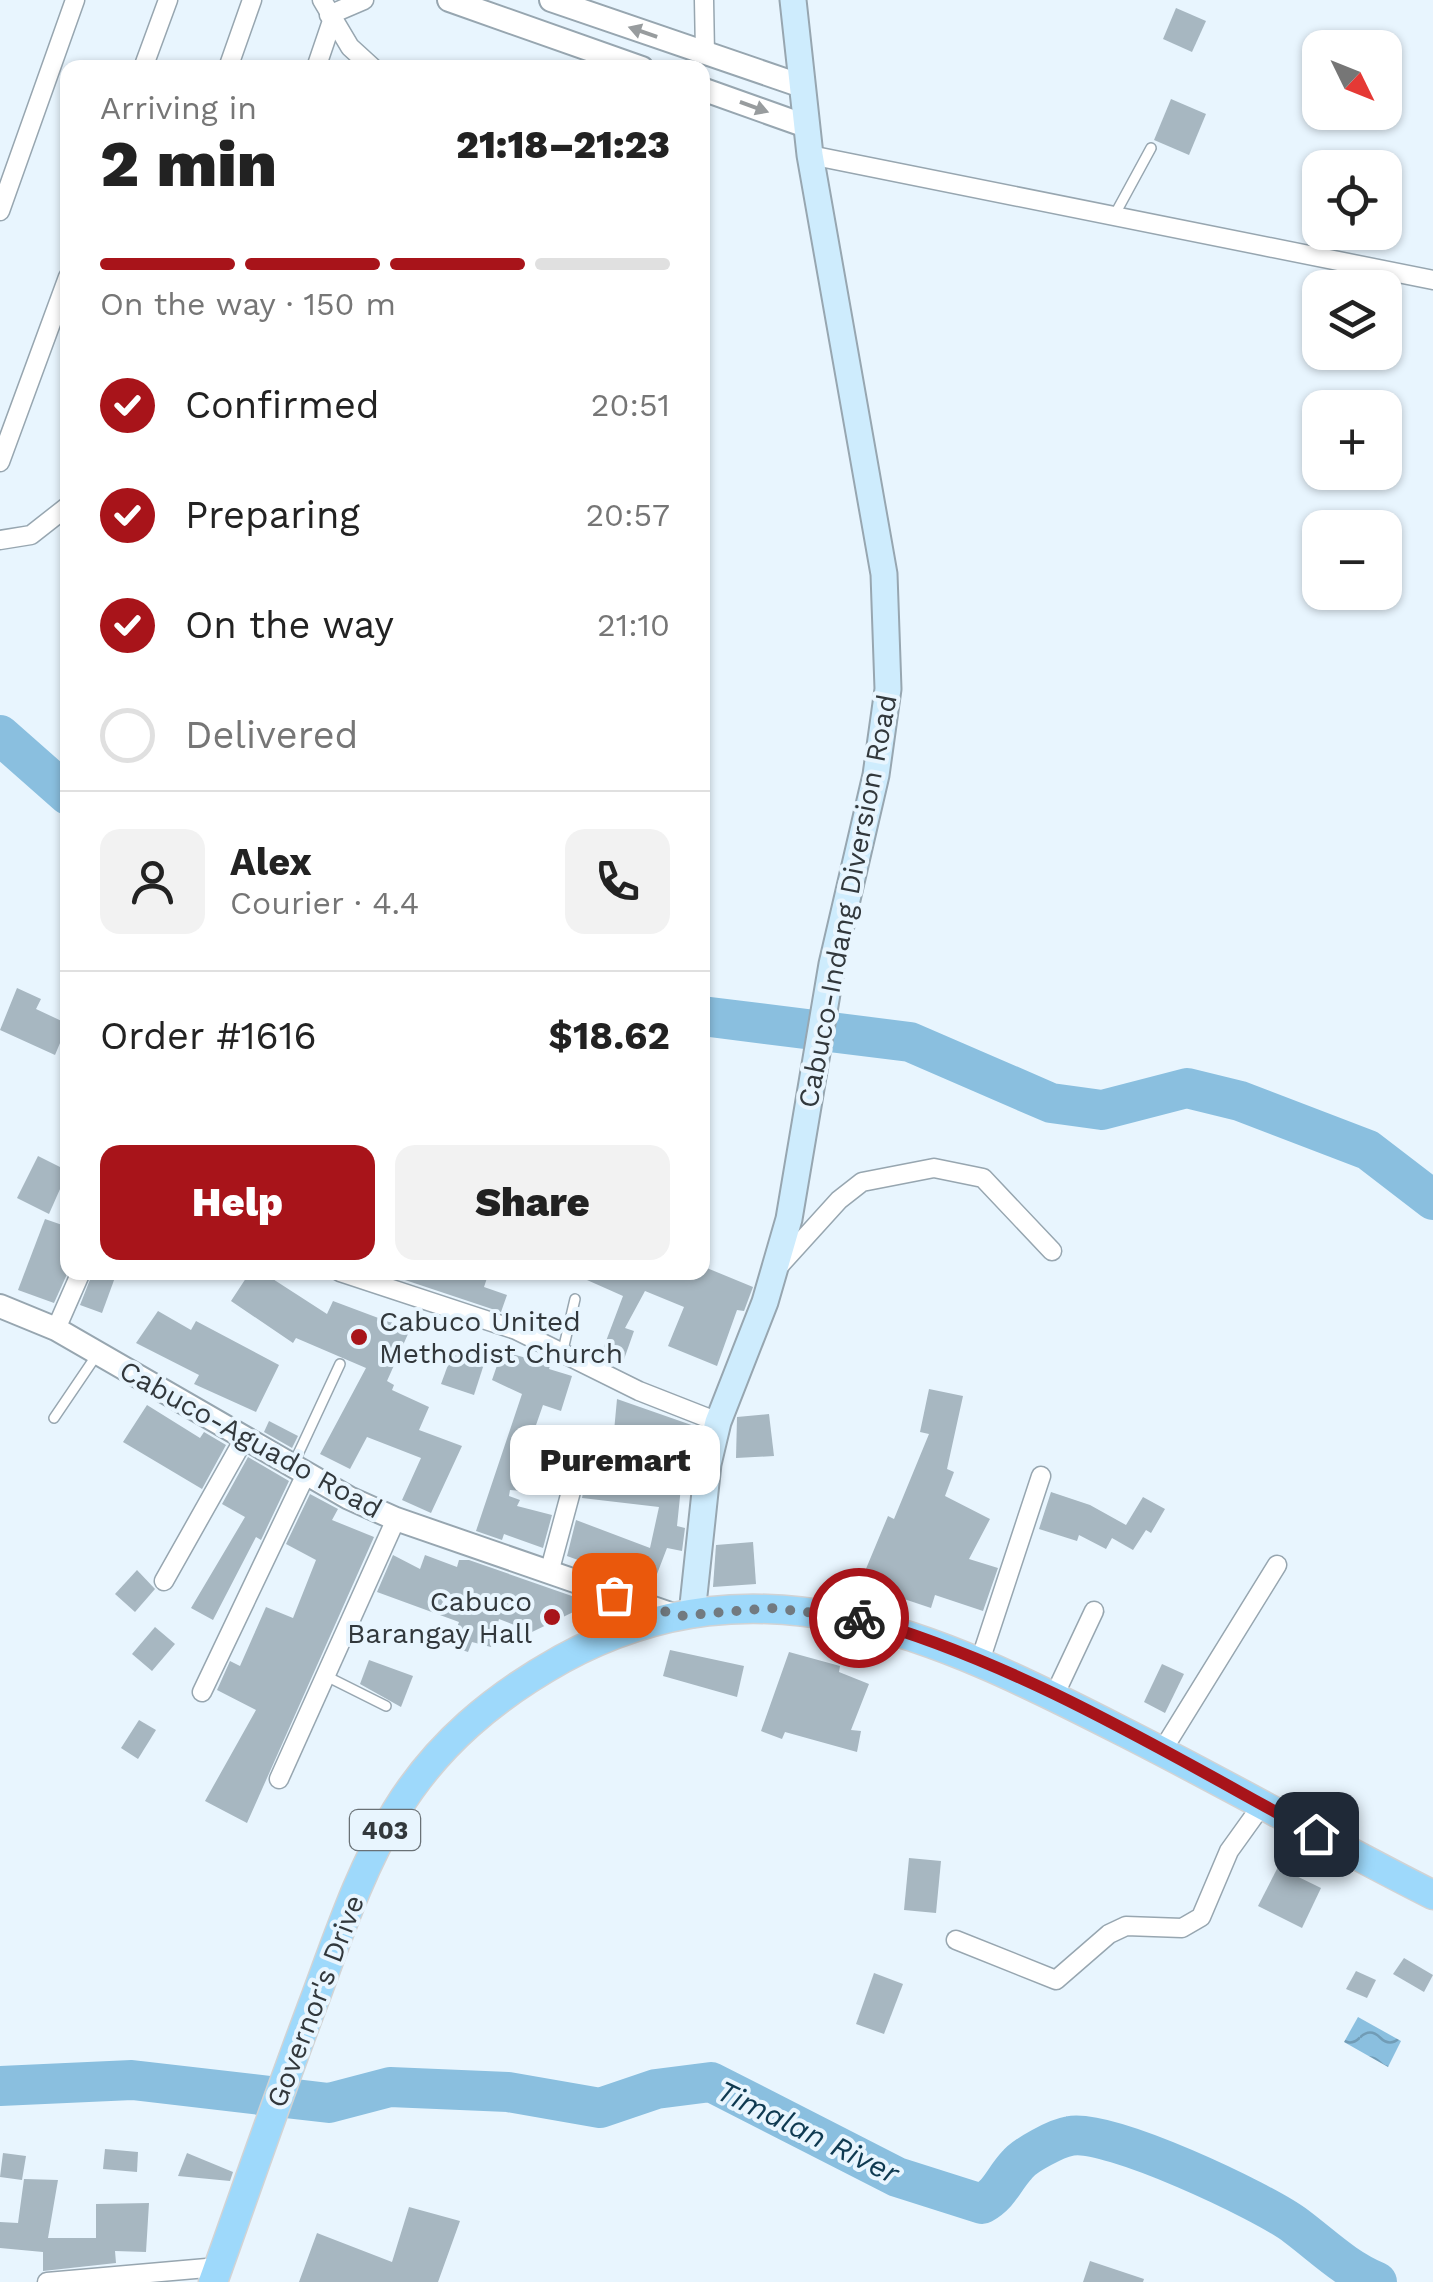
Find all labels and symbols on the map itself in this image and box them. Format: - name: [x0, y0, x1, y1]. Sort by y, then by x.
- one-way arrow: [628, 24, 658, 39]
- north arrow: [1302, 30, 1402, 130]
- one-way arrow: [740, 100, 770, 115]
- street label: Cabuco-Indang Diversion Road: [791, 692, 904, 1111]
- place label: Cabuco United Methodist Church: [379, 1305, 623, 1370]
- marker: Cabuco United Methodist Church: [348, 1326, 370, 1348]
- street label: Cabuco-Aguado Road: [114, 1354, 388, 1525]
- callout: Puremart: [509, 1425, 719, 1495]
- pin: [572, 1553, 657, 1638]
- courier: [809, 1568, 909, 1668]
- place label: Cabuco Barangay Hall: [347, 1585, 532, 1650]
- marker: Cabuco Barangay Hall: [541, 1606, 563, 1628]
- pin: [1274, 1792, 1359, 1877]
- road number: 403: [350, 1810, 420, 1850]
- street label: Governor's Drive: [260, 1890, 371, 2112]
- water label: Timalan River: [712, 2073, 906, 2191]

